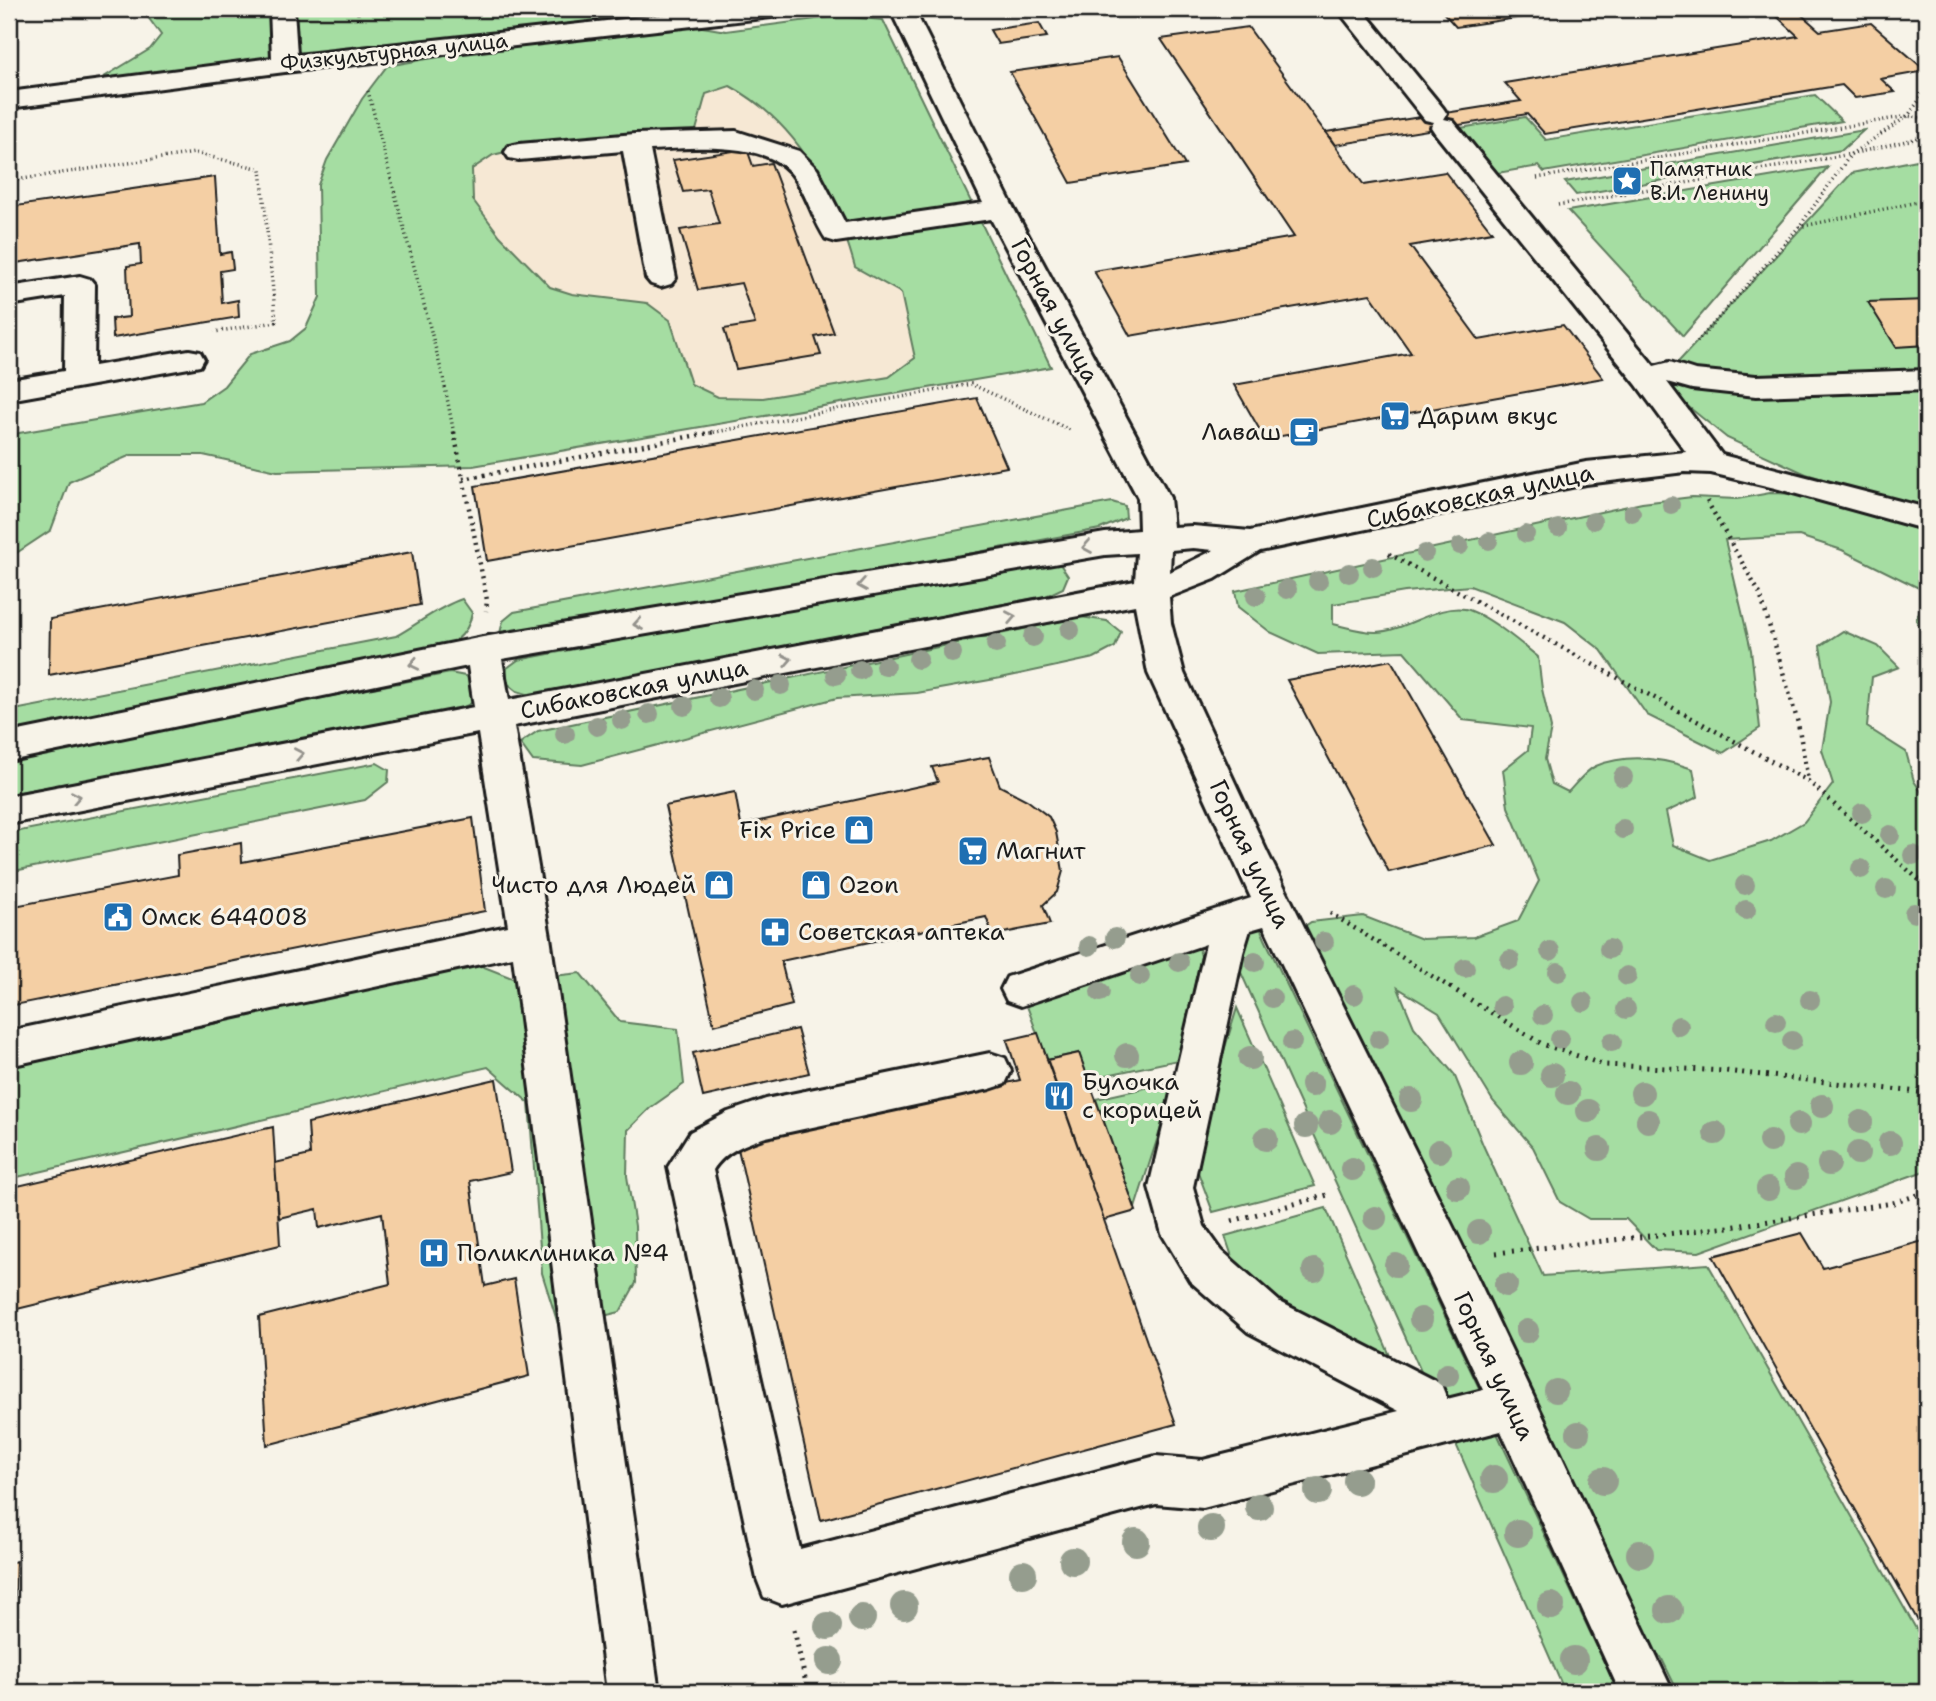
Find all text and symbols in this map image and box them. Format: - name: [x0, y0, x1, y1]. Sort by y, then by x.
- street label: Физкультурная улица: [279, 26, 509, 78]
- place label: Памятник В.И. Ленину: [1650, 155, 1769, 207]
- place icon: Памятник В.И. Ленину: [1610, 164, 1644, 198]
- street label: Горная улица: [1003, 233, 1107, 389]
- supermarket icon: Дарим вкус: [1378, 399, 1412, 433]
- place label: Дарим вкус: [1418, 400, 1558, 432]
- cafe icon: Лаваш: [1287, 415, 1321, 449]
- place label: Лаваш: [1202, 416, 1281, 448]
- street label: Сибаковская улица: [1364, 456, 1597, 536]
- one-way arrow: [1081, 539, 1093, 554]
- one-way arrow: [857, 577, 868, 592]
- one-way arrow: [1005, 610, 1017, 625]
- one-way arrow: [632, 615, 644, 630]
- street label: Сибаковская улица: [517, 651, 751, 727]
- one-way arrow: [781, 653, 793, 668]
- one-way arrow: [408, 656, 420, 671]
- one-way arrow: [293, 747, 305, 762]
- street label: Горная улица: [1202, 775, 1298, 933]
- one-way arrow: [70, 790, 82, 805]
- shop icon: Fix Price: [842, 813, 876, 847]
- place label: Fix Price: [740, 814, 836, 846]
- supermarket icon: Магнит: [956, 834, 990, 868]
- place label: Магнит: [996, 835, 1086, 867]
- shop icon: Чисто для Людей: [702, 868, 736, 902]
- shop icon: Ozon: [799, 868, 833, 902]
- place label: Чисто для Людей: [491, 869, 696, 901]
- place label: Ozon: [839, 869, 899, 901]
- public building icon: Омск 644008: [101, 900, 135, 934]
- place label: Омск 644008: [141, 901, 308, 933]
- pharmacy icon: Советская аптека: [758, 915, 792, 949]
- place label: Советская аптека: [798, 916, 1005, 948]
- place label: Булочка с корицей: [1082, 1066, 1202, 1126]
- restaurant icon: Булочка с корицей: [1042, 1079, 1076, 1113]
- hospital icon: Поликлиника №4: [417, 1236, 451, 1270]
- place label: Поликлиника №4: [457, 1237, 669, 1269]
- street label: Горная улица: [1446, 1287, 1542, 1445]

